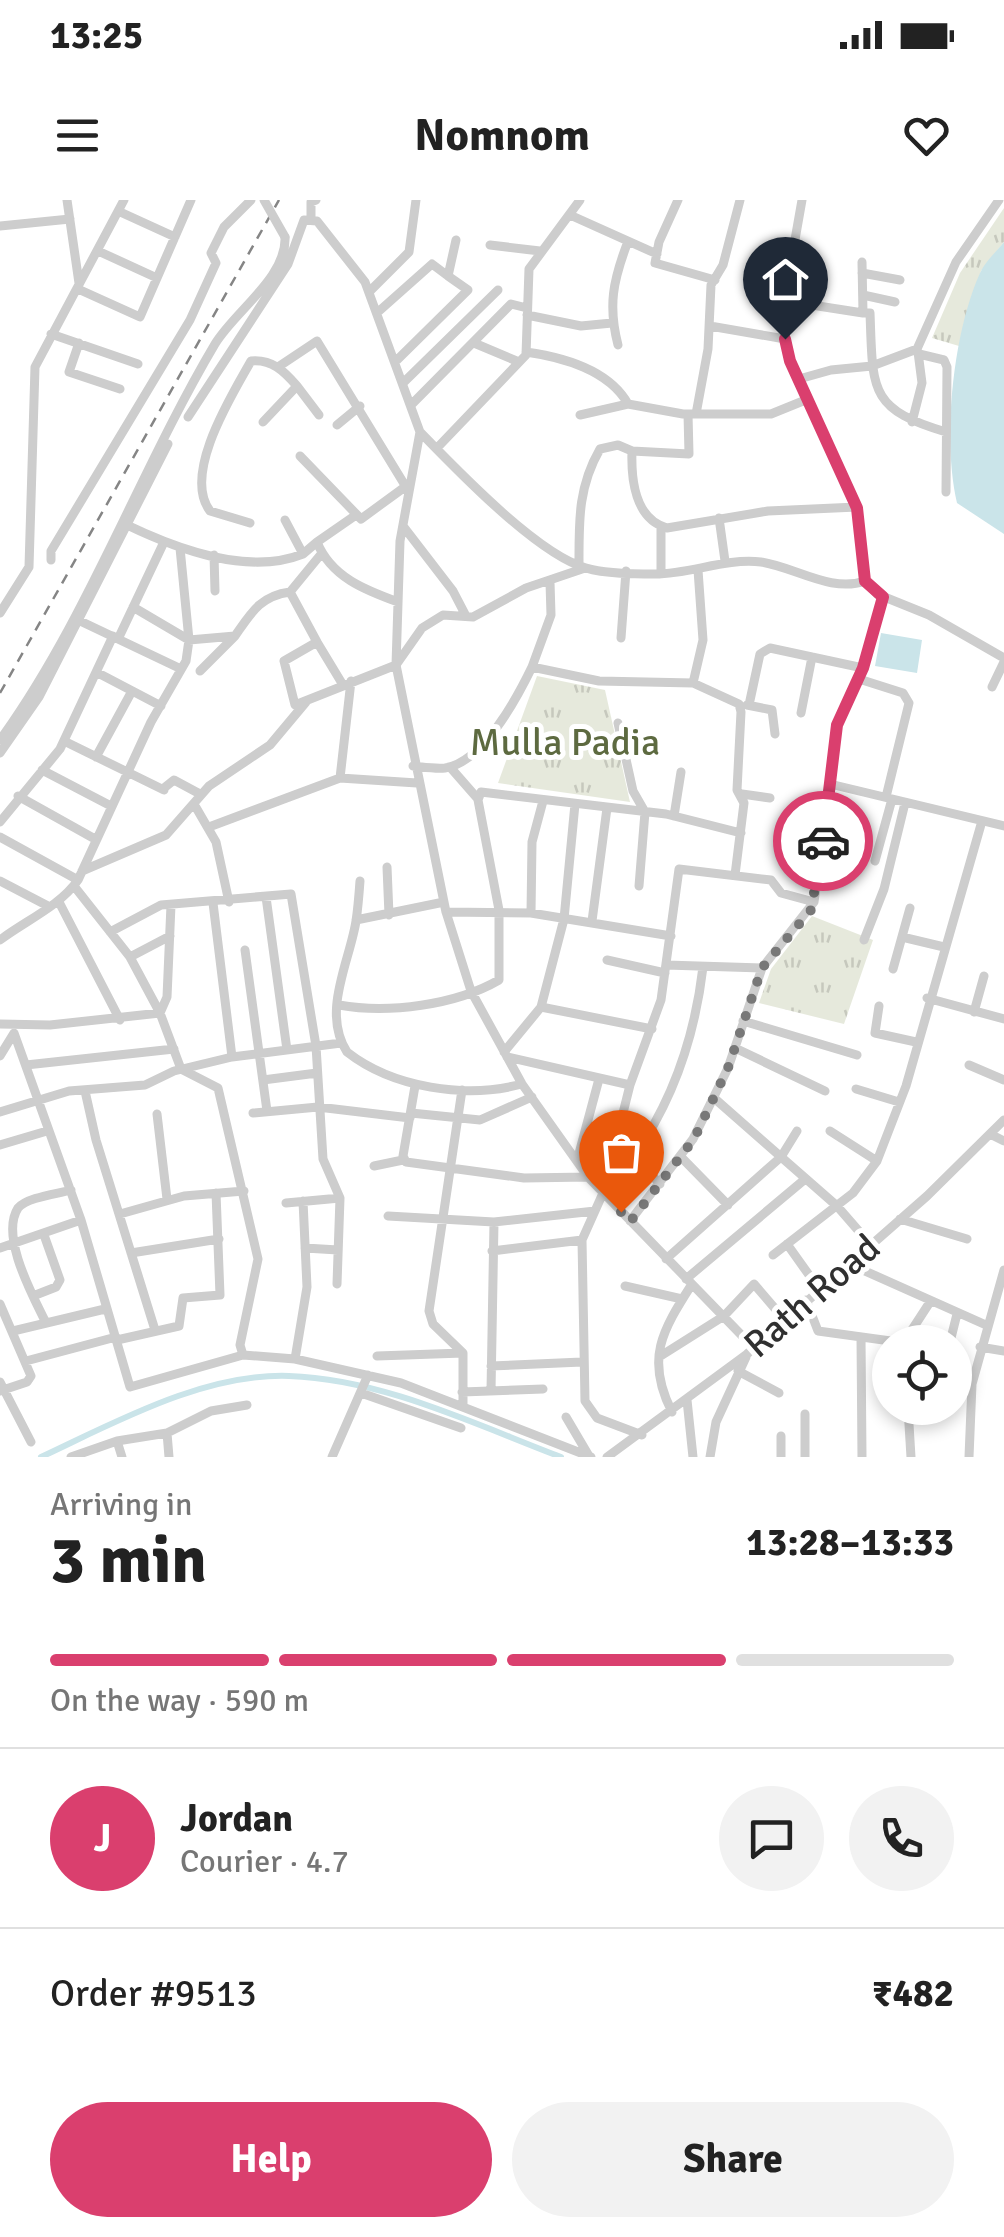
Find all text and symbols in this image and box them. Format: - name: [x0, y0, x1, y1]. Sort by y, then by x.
- text: 13:25: [50, 12, 143, 59]
- icon: menu: [50, 108, 105, 163]
- text: Nomnom: [414, 108, 590, 163]
- icon: heart: [899, 108, 954, 163]
- pin: [743, 237, 828, 340]
- icon: home: [758, 252, 813, 307]
- park label: Mulla Padia: [470, 719, 660, 766]
- courier: [773, 791, 873, 891]
- icon: car: [796, 814, 851, 869]
- pin: [579, 1110, 664, 1213]
- icon: bag: [594, 1125, 649, 1180]
- street label: Rath Road: [734, 1224, 890, 1368]
- map controls: [872, 1325, 972, 1425]
- button: locate: [872, 1325, 972, 1425]
- text: Arriving in: [50, 1485, 192, 1524]
- text: 13:28–13:33: [746, 1519, 954, 1566]
- text: 3 min: [50, 1521, 207, 1601]
- text: On the way · 590 m: [50, 1681, 309, 1720]
- button: chat: [719, 1786, 824, 1891]
- button: phone: [849, 1786, 954, 1891]
- text: Jordan: [180, 1795, 293, 1842]
- text: J: [94, 1815, 111, 1862]
- text: Courier · 4.7: [180, 1842, 349, 1881]
- text: Order #9513: [50, 1970, 257, 2017]
- text: ₹482: [872, 1970, 954, 2017]
- button: Help: [50, 2102, 492, 2217]
- button: Share: [512, 2102, 954, 2217]

